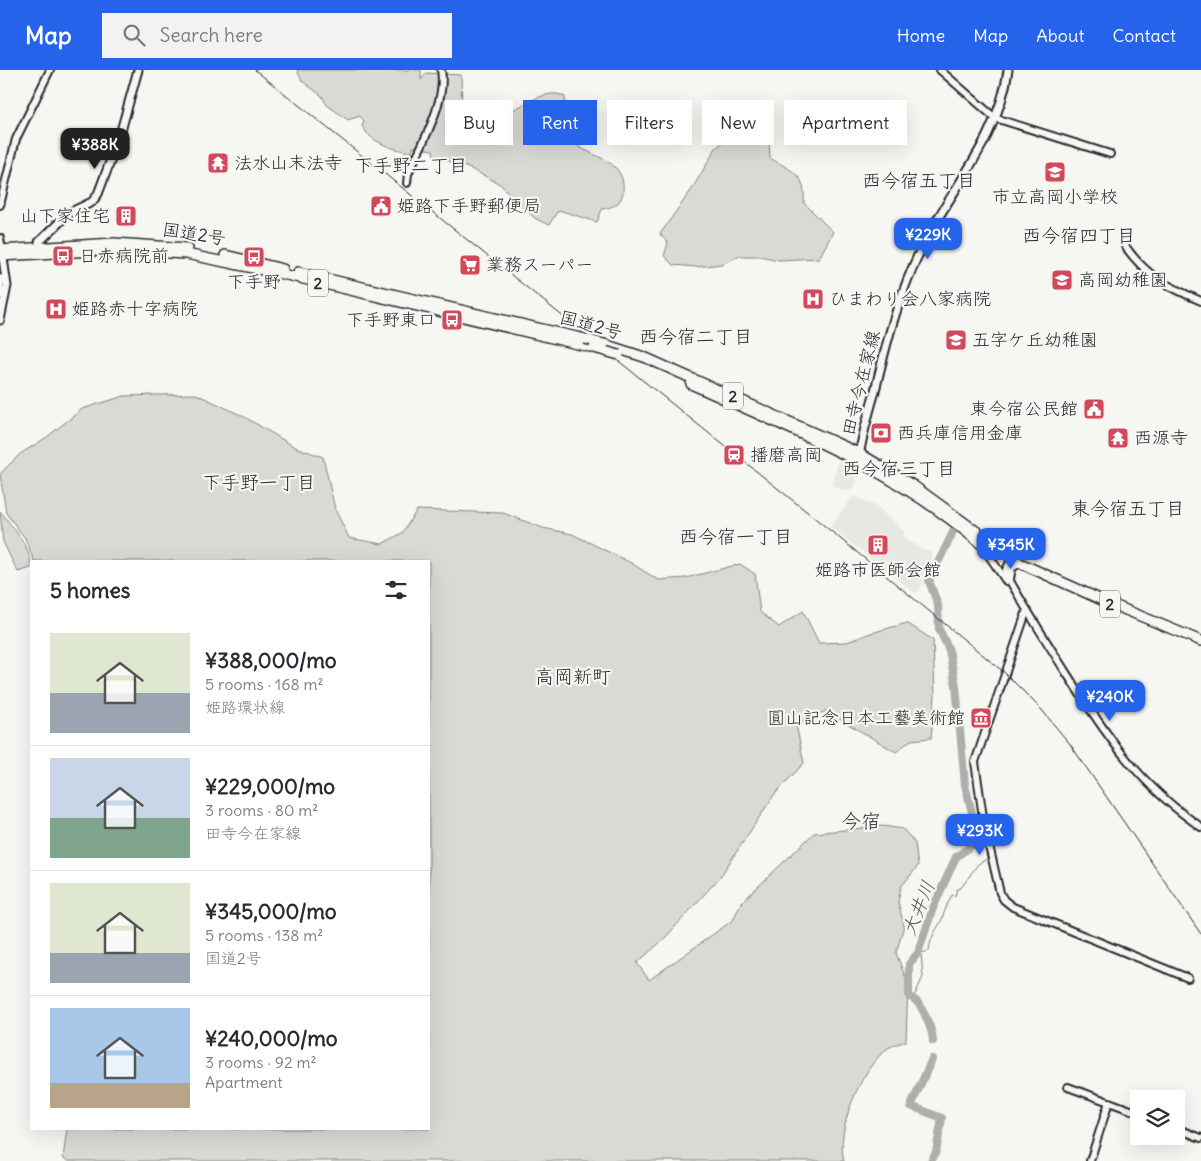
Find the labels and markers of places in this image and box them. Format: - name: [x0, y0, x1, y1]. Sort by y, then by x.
- pin: ¥388K: [60, 128, 130, 170]
- temple icon: 法水山末法寺: [206, 151, 230, 175]
- place label: 法水山末法寺: [234, 151, 342, 174]
- school or university icon: 市立高岡小学校: [1043, 160, 1067, 184]
- place label: 市立高岡小学校: [992, 185, 1118, 208]
- public building icon: 姫路下手野郵便局: [369, 194, 393, 218]
- place label: 姫路下手野郵便局: [397, 194, 541, 217]
- place label: 山下家住宅: [20, 204, 110, 227]
- building icon: 山下家住宅: [114, 204, 138, 228]
- pin: ¥229K: [893, 218, 963, 260]
- bus stop icon: 日赤病院前: [51, 244, 75, 268]
- place label: 日赤病院前: [79, 244, 169, 267]
- bus stop icon: 下手野: [242, 245, 266, 269]
- supermarket icon: 業務スーパー: [458, 253, 482, 277]
- place label: 業務スーパー: [486, 253, 593, 276]
- school or university icon: 高岡幼稚園: [1050, 268, 1074, 292]
- place label: 高岡幼稚園: [1078, 268, 1168, 291]
- place label: 下手野: [227, 270, 281, 293]
- hospital icon: ひまわり会八家病院: [801, 287, 825, 311]
- place label: ひまわり会八家病院: [829, 287, 991, 310]
- hospital icon: 姫路赤十字病院: [44, 297, 68, 321]
- place label: 姫路赤十字病院: [72, 297, 198, 320]
- place label: 下手野東口: [346, 308, 436, 331]
- bus stop icon: 下手野東口: [440, 308, 464, 332]
- school or university icon: 五字ケ丘幼稚園: [944, 328, 968, 352]
- place label: 五字ケ丘幼稚園: [972, 328, 1098, 351]
- place label: 東今宿公民館: [970, 397, 1078, 420]
- public building icon: 東今宿公民館: [1082, 397, 1106, 421]
- bank icon: 西兵庫信用金庫: [869, 421, 893, 445]
- place label: 西兵庫信用金庫: [897, 421, 1023, 444]
- temple icon: 西源寺: [1106, 426, 1130, 450]
- place label: 西源寺: [1134, 426, 1188, 449]
- station icon: 播磨高岡: [722, 443, 746, 467]
- place label: 播磨高岡: [750, 443, 822, 466]
- pin: ¥345K: [976, 528, 1046, 570]
- building icon: 姫路市医師会館: [866, 533, 890, 557]
- place label: 姫路市医師会館: [815, 558, 941, 581]
- pin: ¥240K: [1075, 680, 1145, 722]
- place label: 圓山記念日本工藝美術館: [767, 706, 965, 729]
- museum icon: 圓山記念日本工藝美術館: [969, 706, 993, 730]
- pin: ¥293K: [945, 814, 1015, 856]

